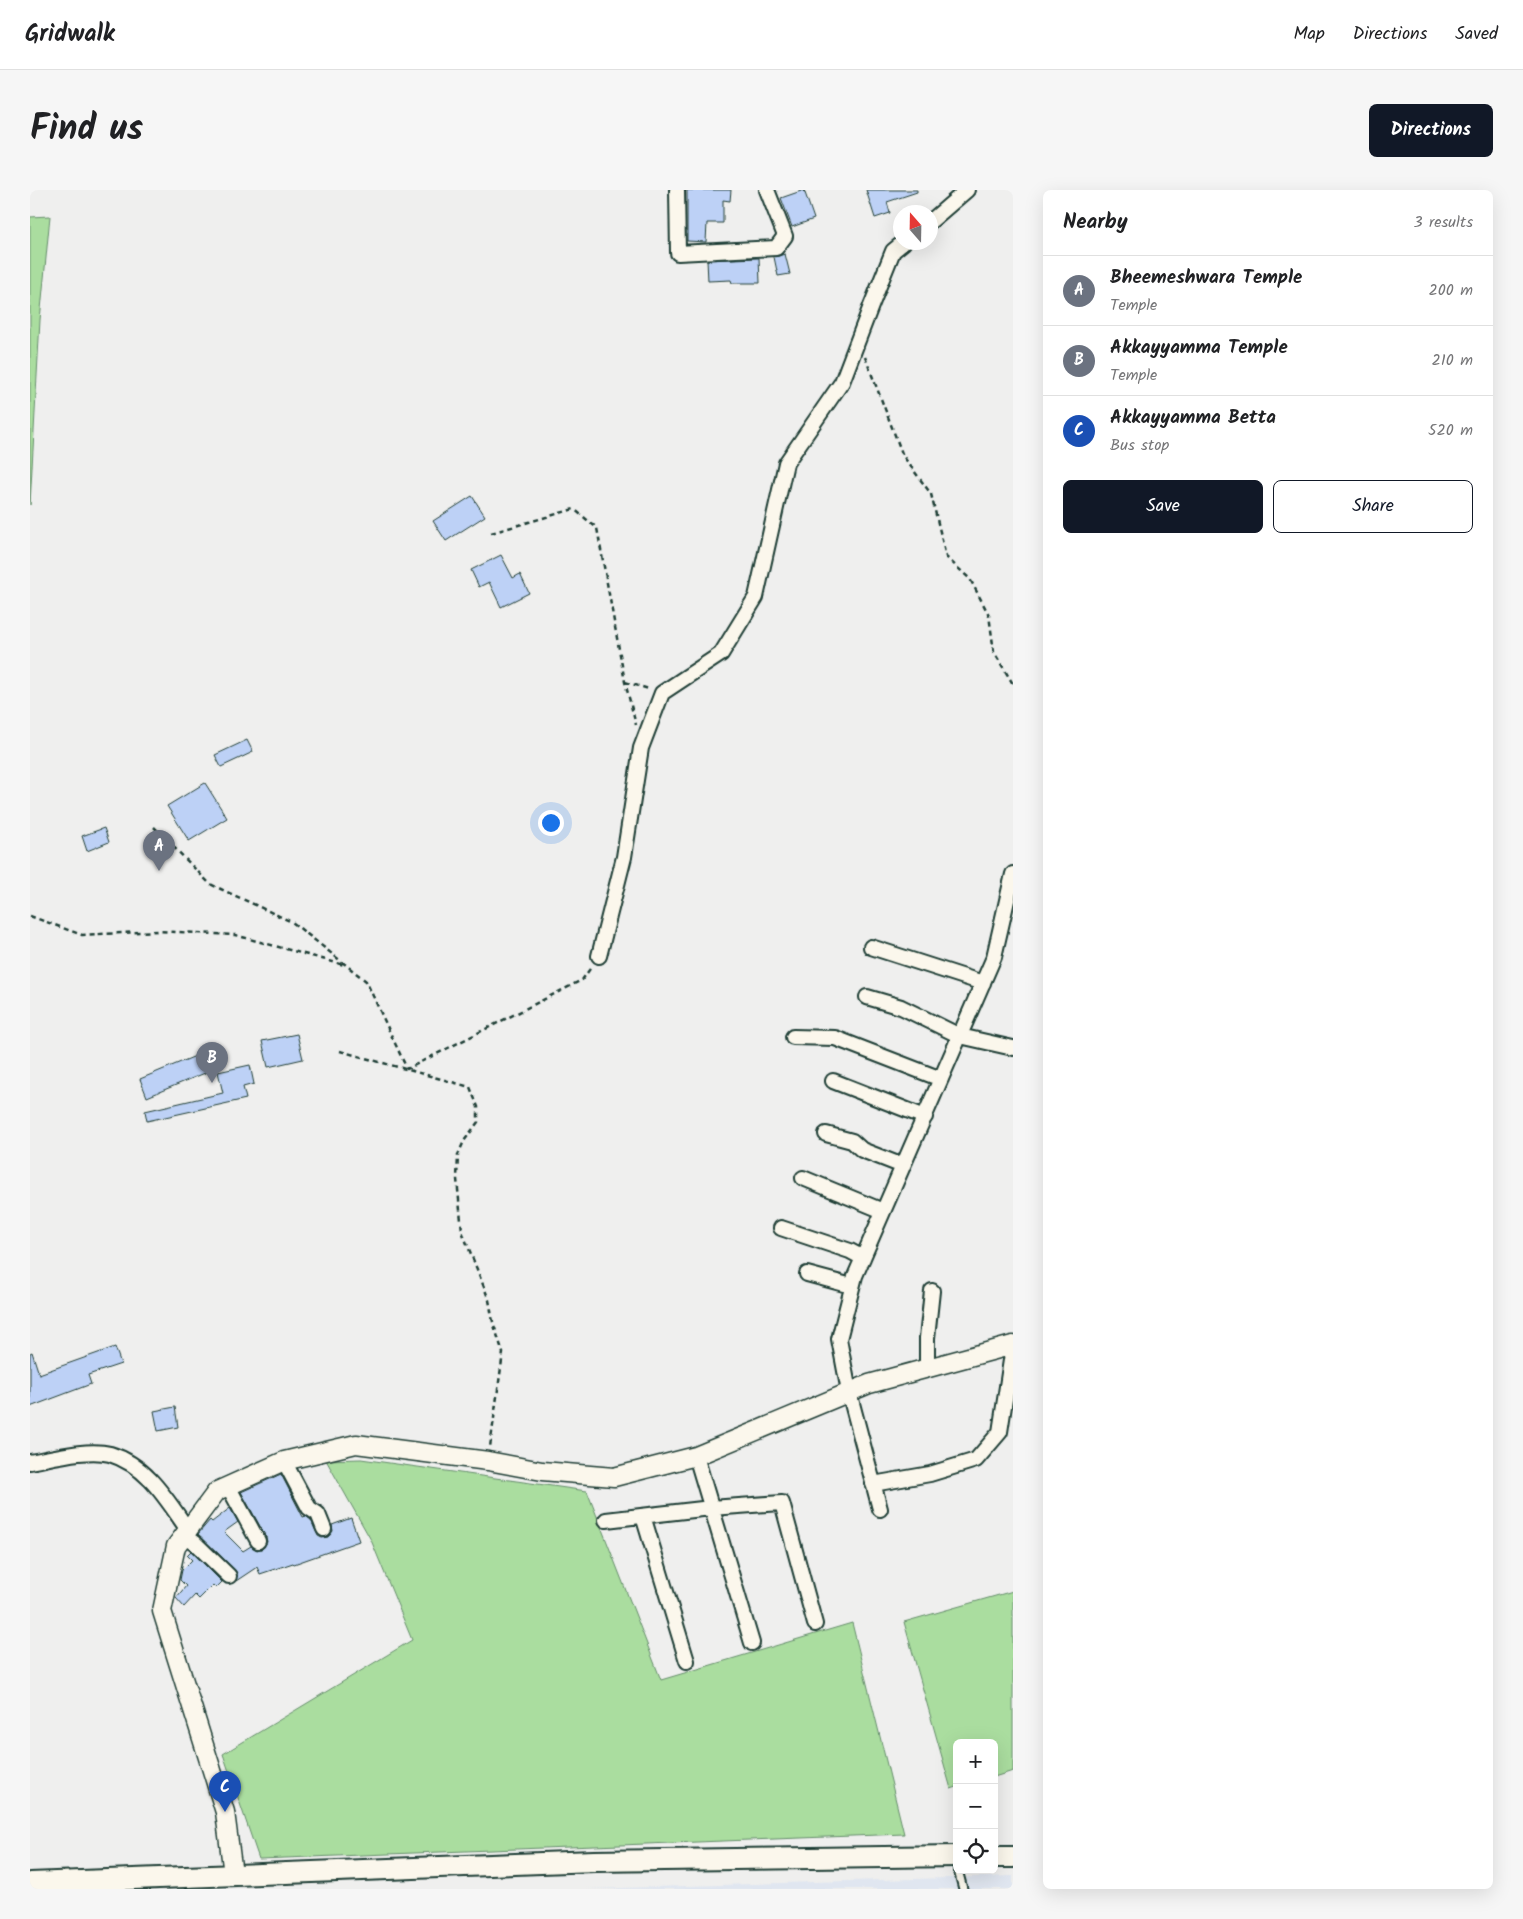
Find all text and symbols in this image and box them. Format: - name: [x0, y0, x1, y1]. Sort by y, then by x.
- text: Gridwalk: [25, 15, 115, 54]
- text: Map: [1293, 20, 1325, 49]
- text: Directions: [1353, 20, 1427, 49]
- text: Saved: [1455, 20, 1498, 49]
- text: Find us: [30, 102, 143, 158]
- button: Directions: [1369, 104, 1493, 157]
- north arrow: [893, 205, 938, 250]
- text: Nearby: [1063, 206, 1128, 239]
- text: 3 results: [1414, 210, 1473, 235]
- text: Bheemeshwara Temple: [1110, 263, 1302, 293]
- text: A: [1074, 278, 1084, 303]
- text: 200 m: [1429, 278, 1473, 303]
- text: Temple: [1110, 293, 1157, 318]
- text: Akkayyamma Temple: [1110, 333, 1288, 363]
- text: B: [1074, 348, 1084, 373]
- text: 210 m: [1432, 348, 1473, 373]
- text: Temple: [1110, 363, 1157, 388]
- text: Akkayyamma Betta: [1110, 403, 1276, 433]
- text: C: [1074, 418, 1084, 443]
- text: 520 m: [1428, 418, 1473, 443]
- text: Bus stop: [1110, 433, 1169, 458]
- button: Save: [1063, 480, 1263, 533]
- button: Share: [1273, 480, 1473, 533]
- your location: [538, 810, 564, 836]
- pin: A: [143, 830, 175, 871]
- pin: B: [196, 1042, 228, 1083]
- map controls: [953, 1739, 998, 1874]
- button: +: [953, 1739, 998, 1784]
- pin: C: [209, 1771, 241, 1812]
- button: −: [953, 1784, 998, 1829]
- button: locate: [953, 1829, 998, 1874]

